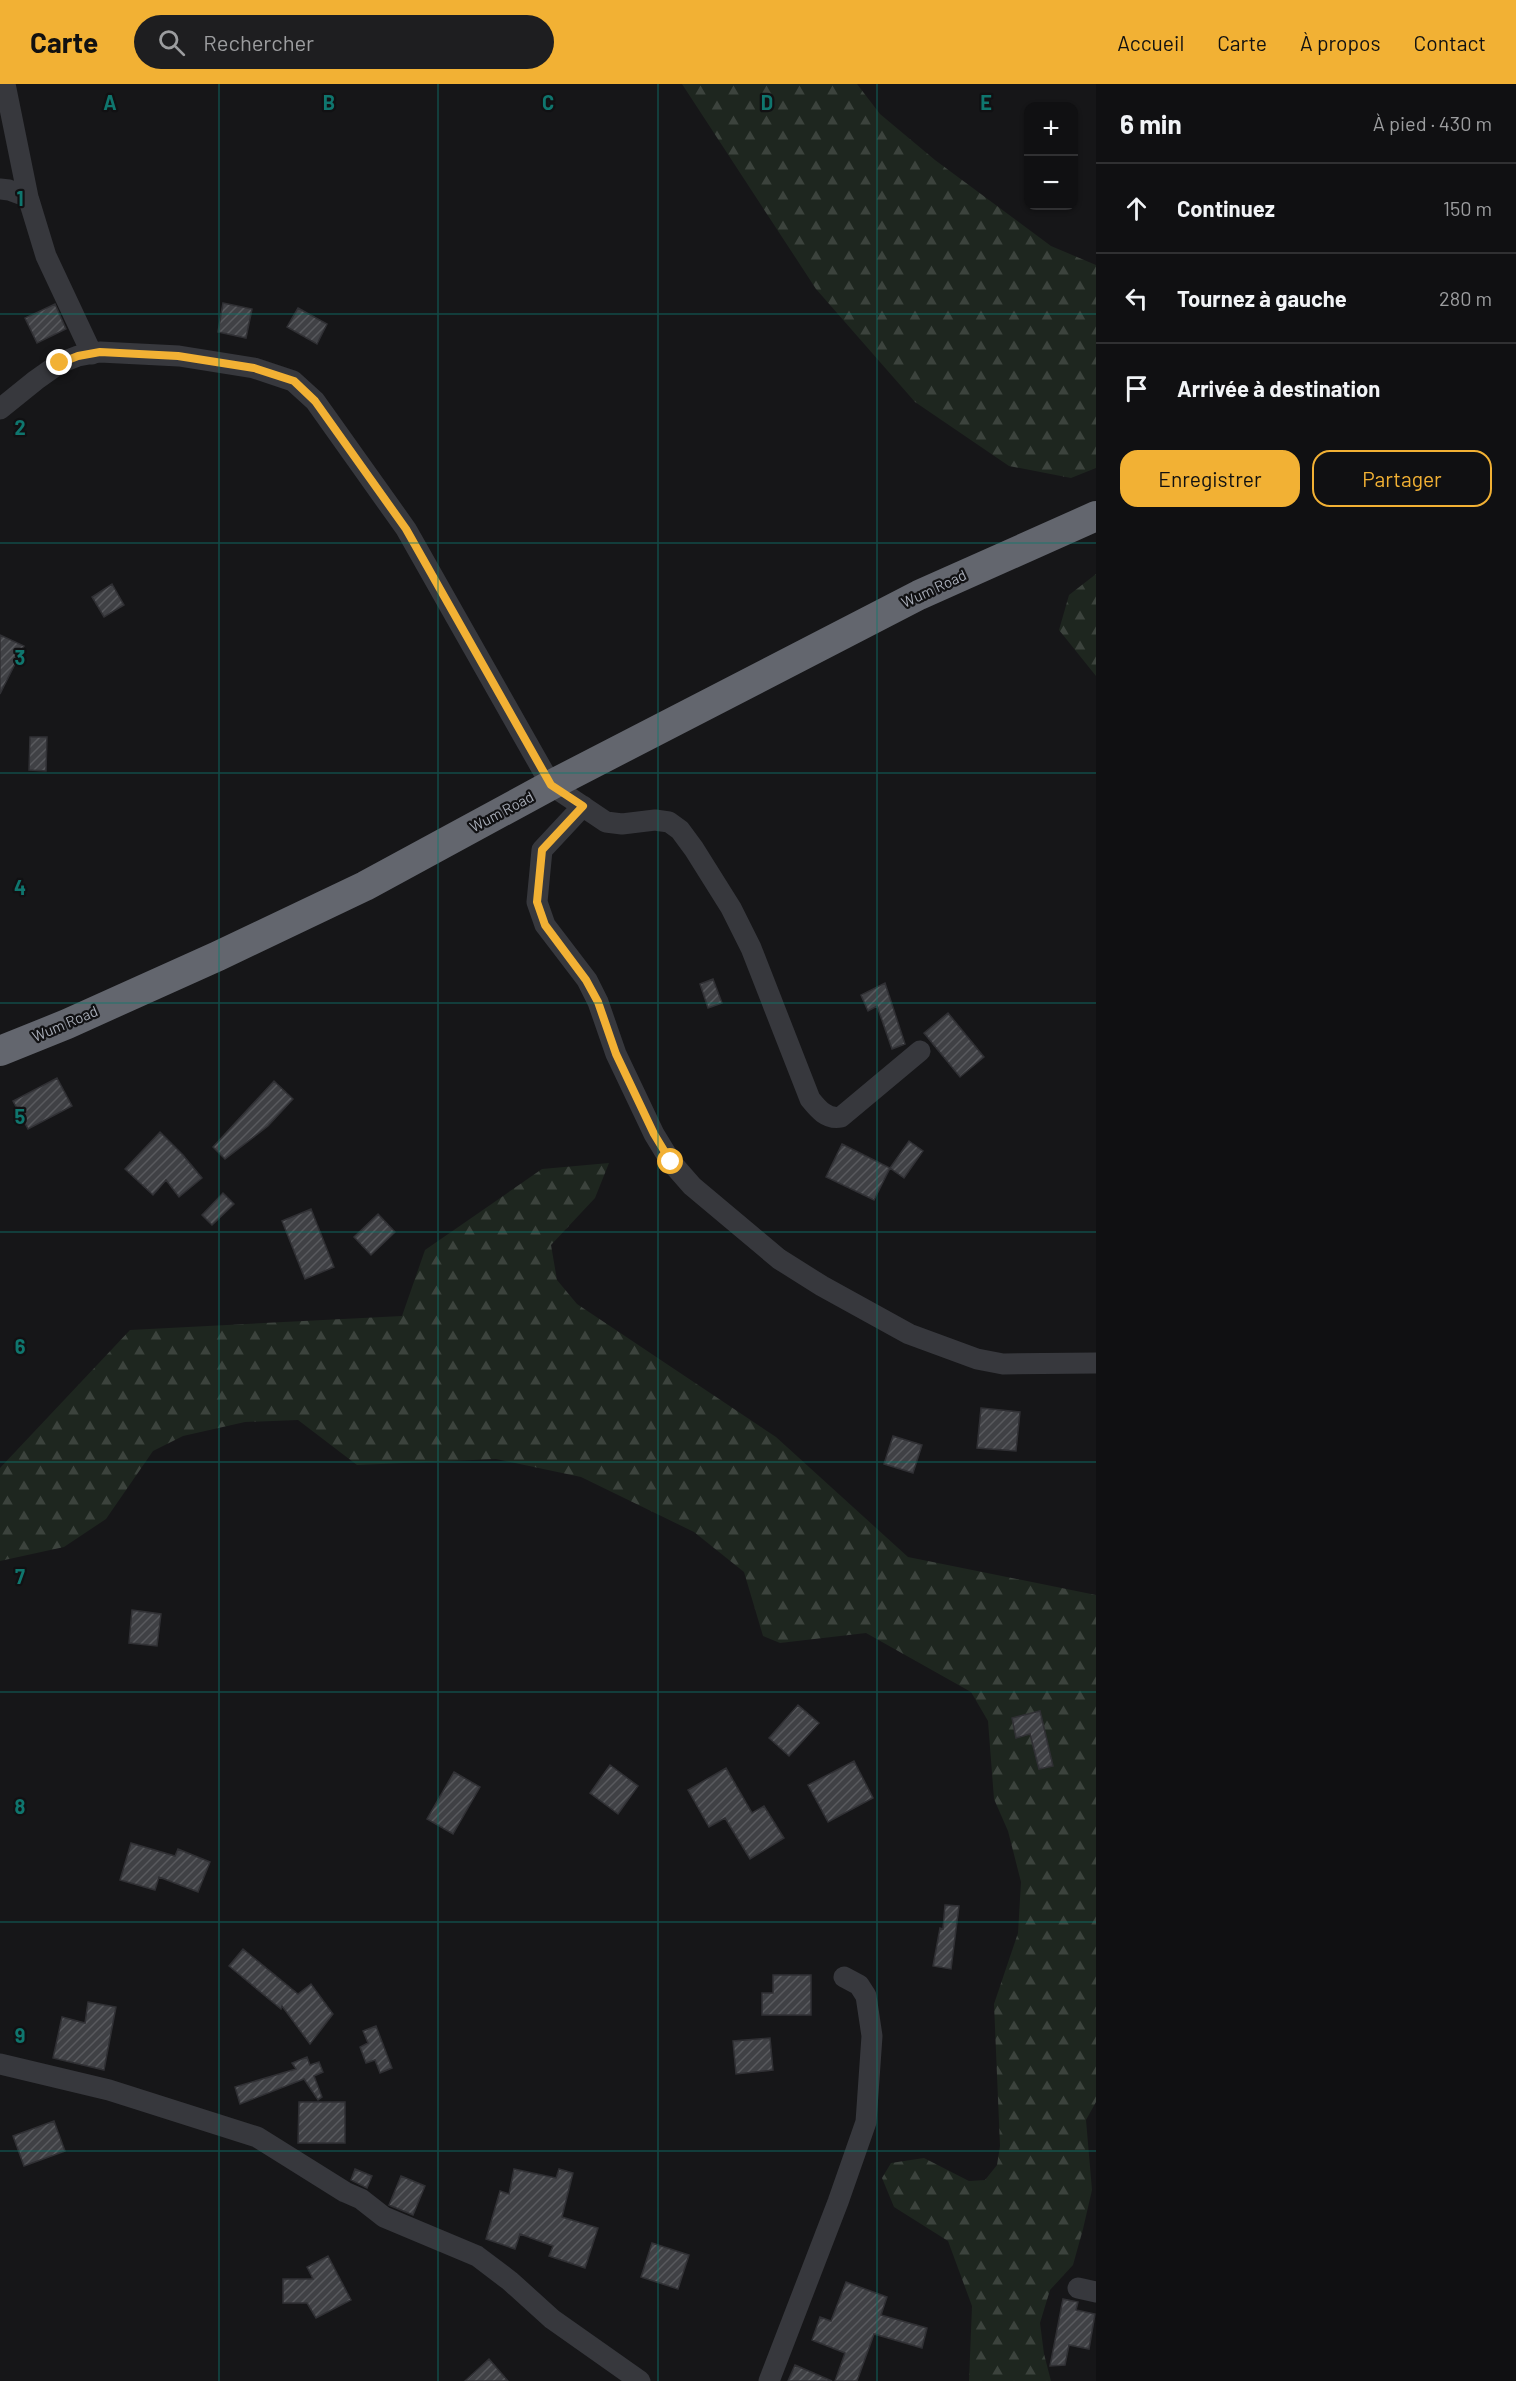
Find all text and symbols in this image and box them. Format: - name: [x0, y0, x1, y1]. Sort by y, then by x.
- search box: [134, 15, 554, 69]
- text: Carte: [30, 25, 98, 59]
- icon: search: [155, 26, 188, 59]
- text: Rechercher: [203, 29, 314, 55]
- text: Accueil: [1117, 30, 1184, 55]
- text: Carte: [1217, 30, 1267, 55]
- text: À propos: [1300, 30, 1381, 55]
- text: Contact: [1414, 30, 1486, 55]
- text: A: [103, 90, 117, 114]
- text: B: [323, 90, 335, 114]
- text: C: [542, 90, 554, 114]
- text: D: [761, 90, 773, 114]
- text: E: [980, 90, 992, 114]
- map controls: [1024, 102, 1078, 210]
- button: +: [1024, 102, 1078, 156]
- text: 6 min: [1120, 108, 1182, 139]
- text: À pied · 430 m: [1373, 111, 1492, 135]
- button: −: [1024, 156, 1078, 210]
- text: 1: [16, 186, 24, 210]
- icon: ahead: [1120, 192, 1153, 225]
- text: Continuez: [1177, 195, 1275, 221]
- text: 150 m: [1443, 196, 1492, 220]
- icon: left: [1120, 282, 1153, 315]
- text: Tournez à gauche: [1177, 285, 1347, 311]
- text: 280 m: [1439, 286, 1492, 310]
- route end: [46, 349, 72, 375]
- icon: arrive: [1120, 372, 1153, 405]
- text: Arrivée à destination: [1177, 375, 1380, 401]
- text: 2: [14, 415, 26, 439]
- button: Enregistrer: [1120, 450, 1300, 507]
- button: Partager: [1312, 450, 1492, 507]
- street label: Wum Road: [898, 565, 969, 611]
- text: 3: [15, 645, 25, 669]
- street label: Wum Road: [467, 787, 537, 835]
- text: 4: [14, 875, 26, 899]
- street label: Wum Road: [29, 1001, 100, 1045]
- text: 5: [15, 1104, 26, 1128]
- route start: [657, 1148, 683, 1174]
- text: 6: [15, 1334, 26, 1358]
- text: 7: [15, 1564, 25, 1588]
- text: 8: [15, 1794, 26, 1818]
- text: 9: [15, 2023, 25, 2047]

